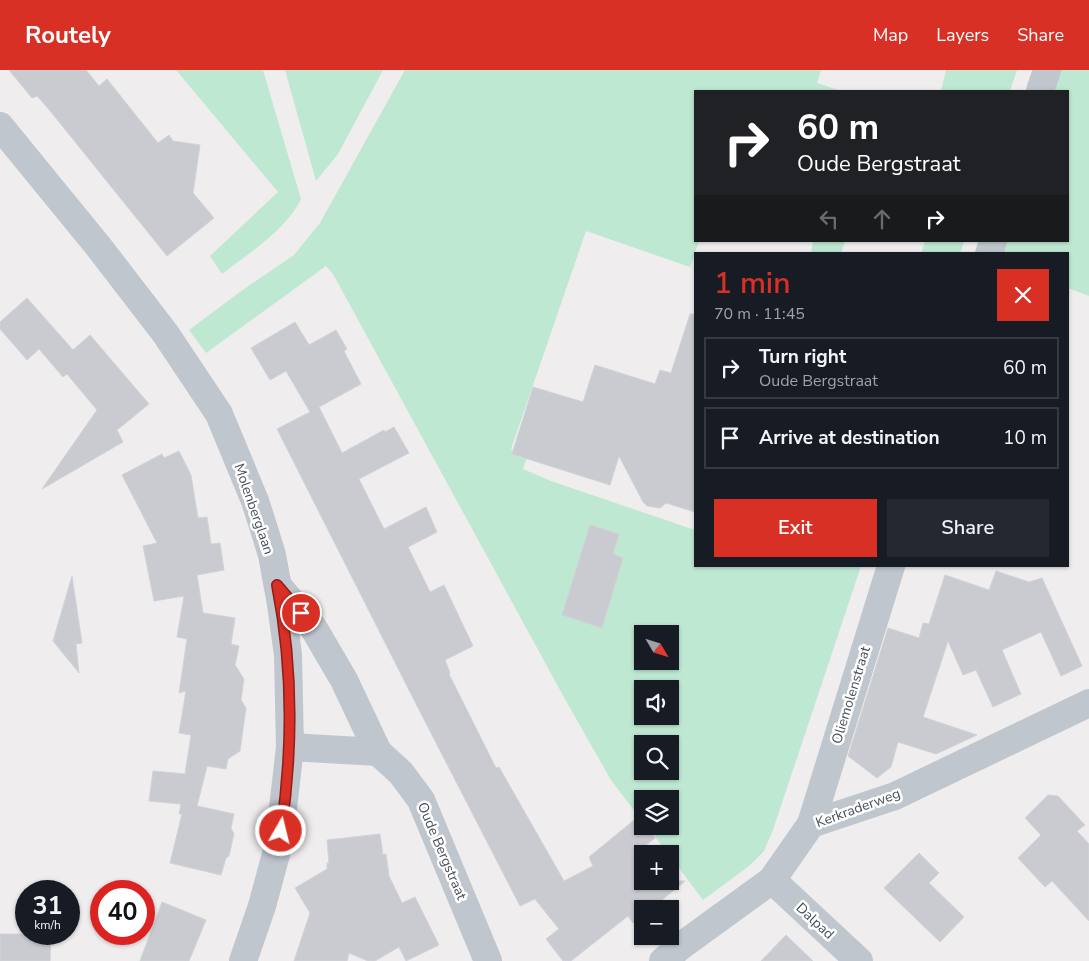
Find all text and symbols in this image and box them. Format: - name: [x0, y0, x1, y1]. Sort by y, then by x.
- text: Routely: [25, 19, 111, 51]
- text: Map: [873, 23, 908, 47]
- text: Layers: [936, 23, 989, 47]
- text: Share: [1017, 23, 1064, 47]
- text: 60 m: [797, 104, 879, 151]
- icon: right: [714, 110, 779, 175]
- text: Oude Bergstraat: [797, 149, 961, 179]
- icon: left: [815, 205, 843, 233]
- icon: ahead: [868, 205, 896, 233]
- icon: right: [921, 205, 949, 233]
- text: 1 min: [714, 263, 790, 304]
- button: close: [997, 269, 1049, 321]
- text: 70 m · 11:45: [714, 303, 805, 325]
- text: Turn right: [759, 344, 846, 370]
- icon: right: [716, 354, 744, 382]
- text: 60 m: [1003, 355, 1047, 381]
- text: Oude Bergstraat: [759, 370, 878, 392]
- icon: arrive: [716, 424, 744, 452]
- text: Arrive at destination: [759, 425, 940, 451]
- text: 10 m: [1003, 425, 1047, 451]
- street label: Molenberglaan: [230, 461, 278, 557]
- button: Exit: [714, 499, 877, 557]
- button: Share: [887, 499, 1049, 557]
- pin: [280, 592, 322, 634]
- icon: arrive: [287, 599, 315, 627]
- north arrow: [634, 625, 679, 670]
- map controls: [634, 625, 679, 945]
- street label: Oliemolenstraat: [827, 644, 875, 746]
- button: sound: [634, 680, 679, 725]
- button: search: [634, 735, 679, 780]
- street label: Kerkraderweg: [813, 784, 903, 832]
- button: layers: [634, 790, 679, 835]
- street label: Oude Bergstraat: [413, 799, 471, 903]
- position arrow: [254, 804, 306, 856]
- button: +: [634, 845, 679, 890]
- speed limit sign: 40: [90, 880, 155, 945]
- text: 31: [32, 889, 63, 923]
- street label: Dalpad: [792, 898, 838, 944]
- button: −: [634, 900, 679, 945]
- text: km/h: [34, 917, 61, 933]

